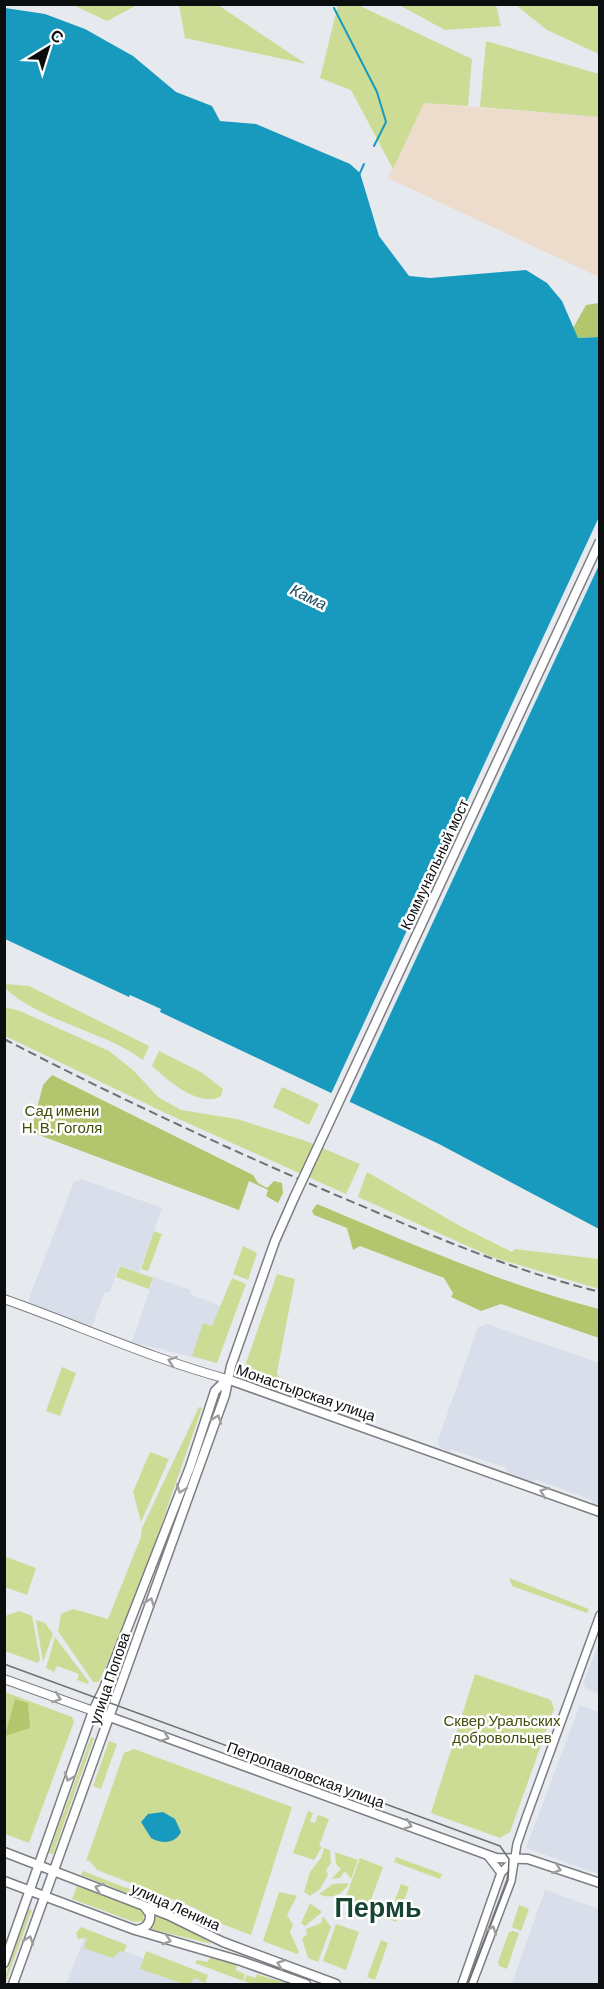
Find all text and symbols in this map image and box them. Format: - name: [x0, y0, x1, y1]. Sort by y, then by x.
- north arrow: [18, 18, 78, 78]
- text: С: [47, 25, 68, 47]
- water label: Кама: [288, 579, 330, 613]
- street label: Коммунальный мост: [396, 796, 472, 932]
- park label: Сад имени Н. В. Гоголя: [22, 1101, 102, 1136]
- one-way arrow: [167, 1356, 178, 1369]
- street label: Монастырская улица: [234, 1360, 379, 1425]
- one-way arrow: [209, 1414, 222, 1425]
- one-way arrow: [176, 1483, 188, 1494]
- one-way arrow: [540, 1486, 550, 1499]
- one-way arrow: [142, 1597, 155, 1608]
- street label: улица Попова: [85, 1629, 133, 1726]
- one-way arrow: [52, 1690, 62, 1703]
- park label: Сквер Уральских добровольцев: [444, 1711, 561, 1746]
- one-way arrow: [159, 1730, 170, 1743]
- street label: Петропавловская улица: [225, 1737, 388, 1811]
- one-way arrow: [64, 1771, 77, 1782]
- one-way arrow: [402, 1818, 413, 1831]
- one-way arrow: [551, 1861, 562, 1874]
- street label: улица Ленина: [129, 1878, 224, 1934]
- one-way arrow: [94, 1883, 105, 1896]
- district label: Пермь: [334, 1890, 422, 1923]
- one-way arrow: [484, 1925, 497, 1935]
- one-way arrow: [161, 1933, 172, 1945]
- one-way arrow: [21, 1935, 34, 1946]
- one-way arrow: [276, 1959, 287, 1972]

